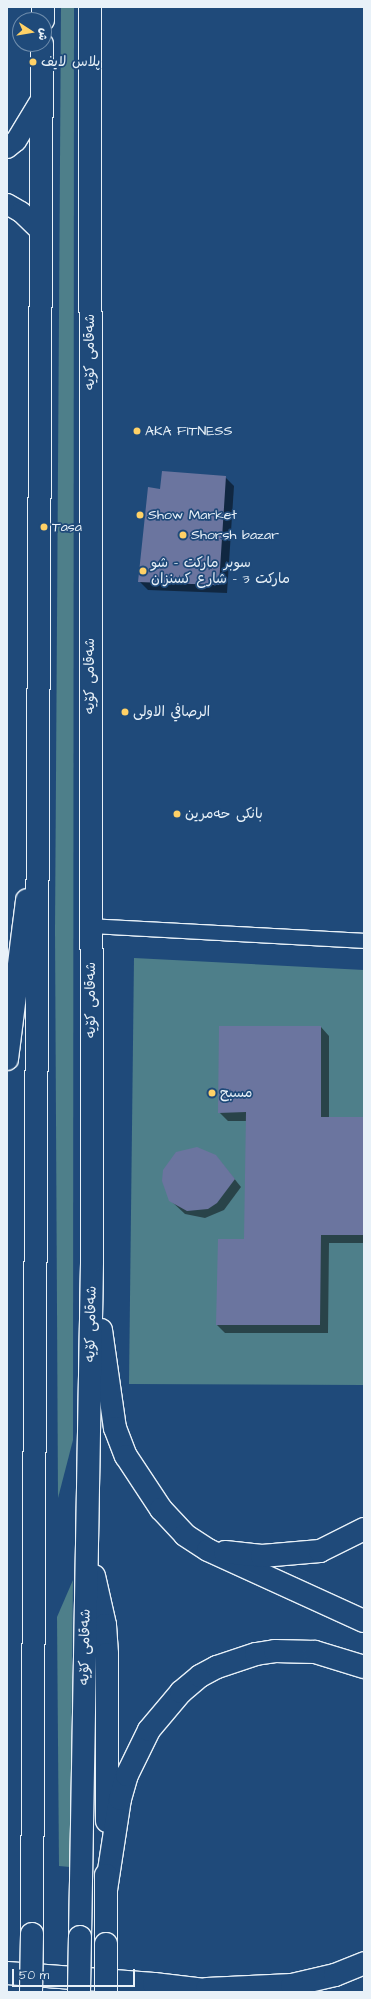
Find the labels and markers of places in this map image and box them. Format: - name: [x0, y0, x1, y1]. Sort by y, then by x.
- place label: پلاس لایف: [41, 54, 100, 70]
- marker: پلاس لایف: [28, 57, 38, 67]
- place label: AKA FITNESS: [145, 423, 233, 439]
- marker: AKA FITNESS: [132, 426, 142, 436]
- place label: Show Market: [148, 507, 237, 523]
- marker: Show Market: [135, 510, 145, 520]
- place label: Tasa: [52, 519, 82, 535]
- marker: Tasa: [39, 522, 49, 532]
- place label: Shorsh bazar: [191, 527, 279, 543]
- marker: Shorsh bazar: [178, 530, 188, 540]
- place label: سوبر ماركت - شو ماركت 3 - شارع كسنزان: [151, 555, 290, 588]
- marker: سوبر ماركت - شو ماركت 3 - شارع كسنزان: [138, 566, 148, 576]
- place label: الرصافي الاولى: [133, 704, 210, 720]
- marker: الرصافي الاولى: [120, 707, 130, 717]
- place label: بانكی حه‌مرین: [185, 806, 263, 822]
- marker: بانكی حه‌مرین: [172, 809, 182, 819]
- place label: مسبح: [220, 1085, 253, 1101]
- marker: مسبح: [207, 1088, 217, 1098]

